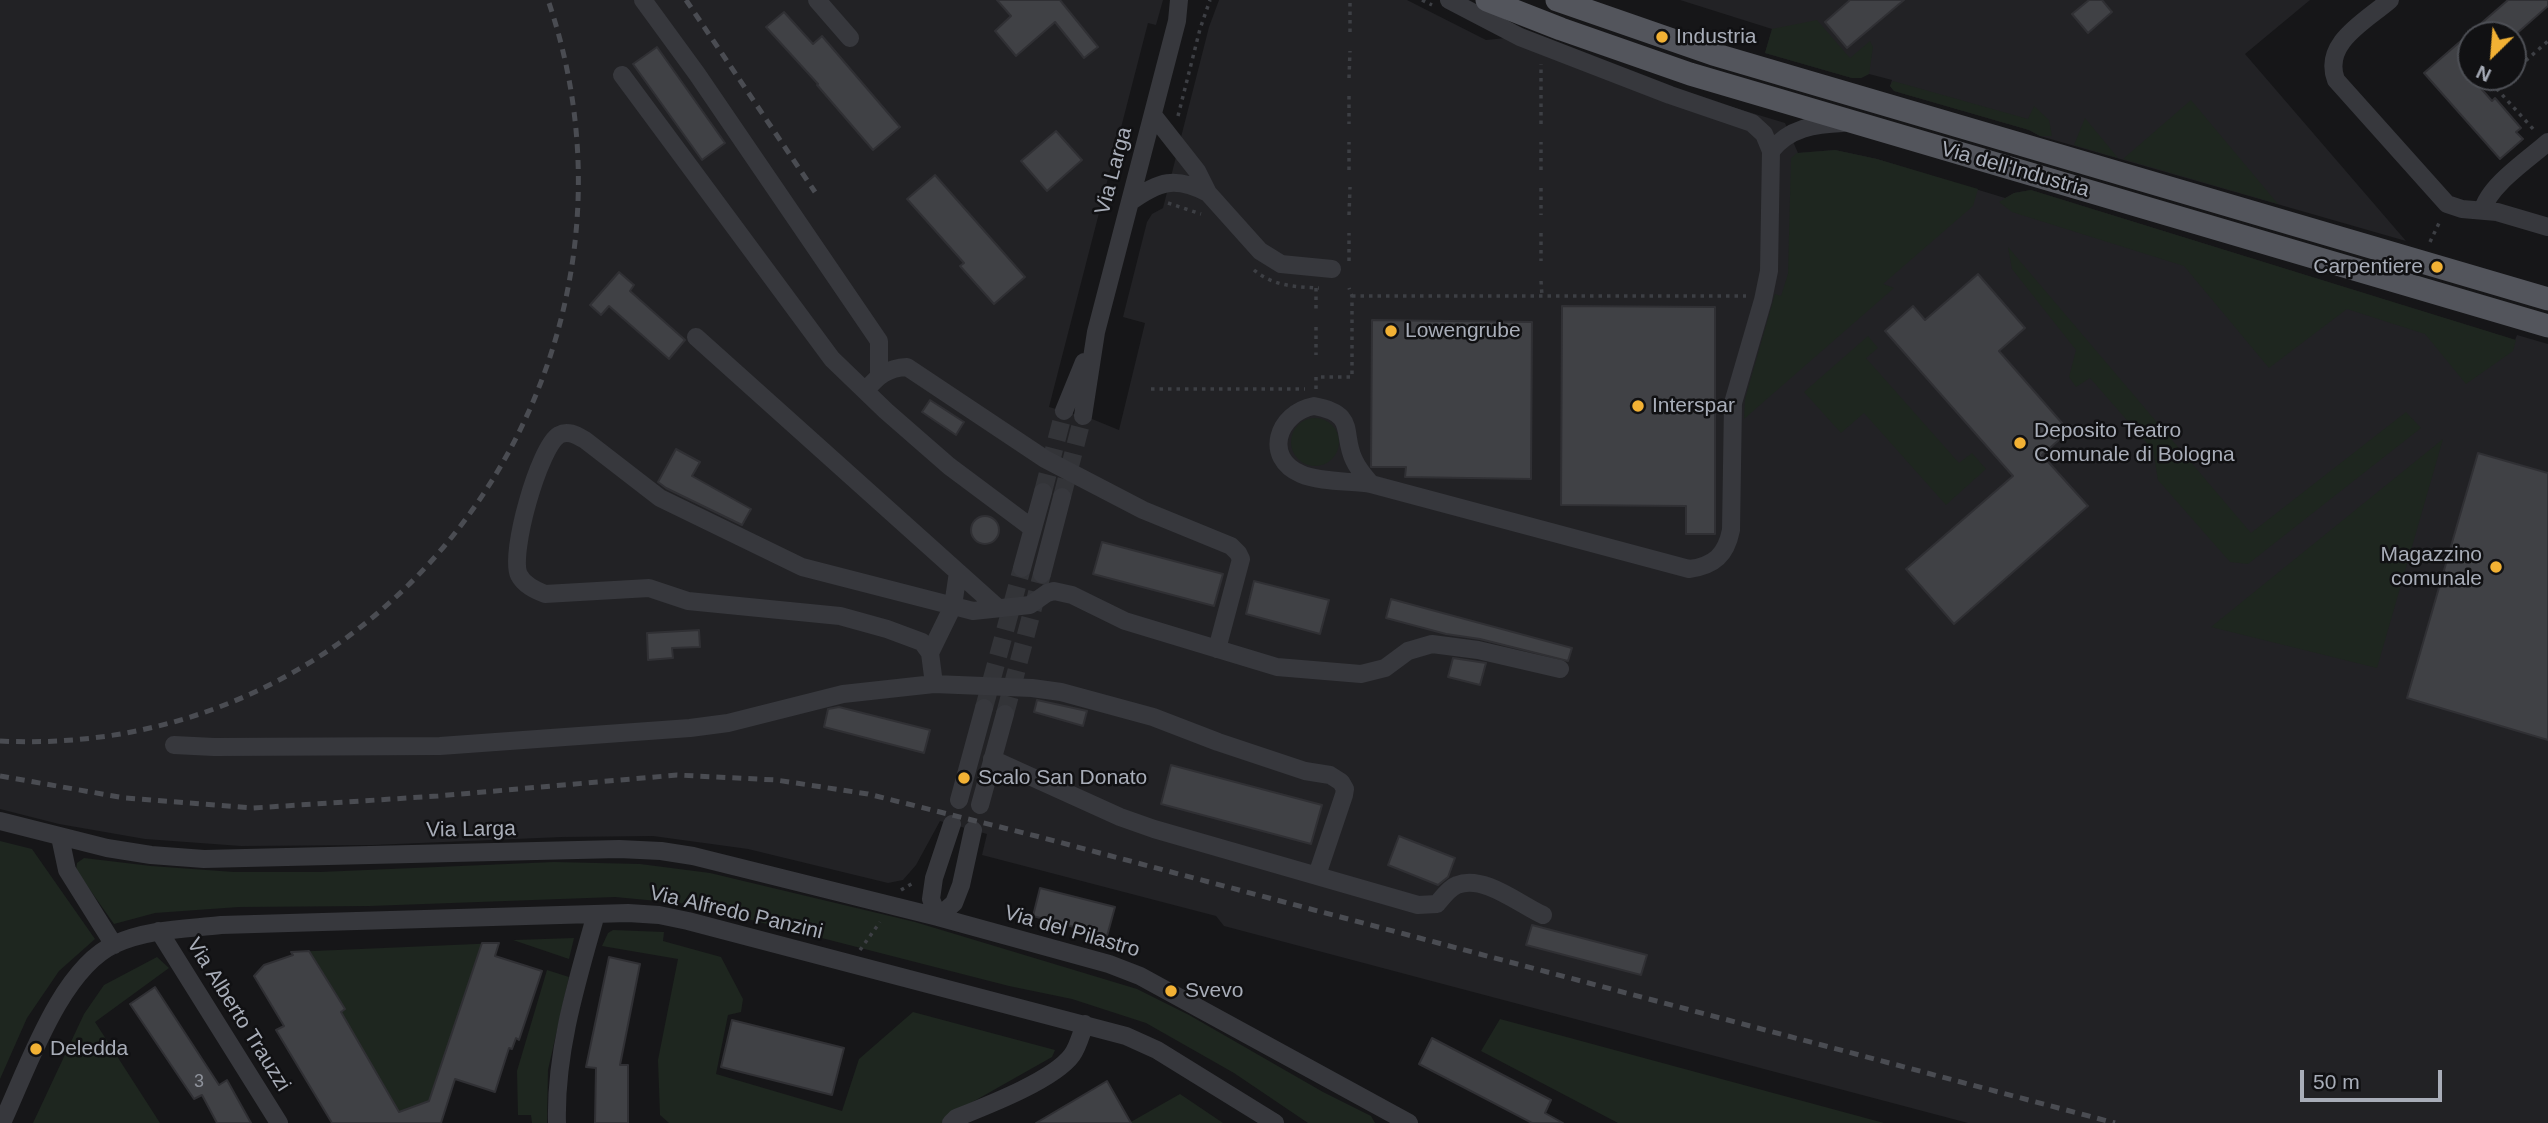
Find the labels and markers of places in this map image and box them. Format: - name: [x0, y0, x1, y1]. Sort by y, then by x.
- place label: Industria: [1676, 24, 1757, 50]
- marker: Industria: [1654, 29, 1670, 45]
- place label: Carpentiere: [2313, 254, 2423, 280]
- marker: Carpentiere: [2429, 259, 2445, 275]
- place label: Lowengrube: [1405, 318, 1521, 344]
- marker: Lowengrube: [1383, 323, 1399, 339]
- place label: Interspar: [1652, 393, 1735, 419]
- marker: Interspar: [1630, 398, 1646, 414]
- place label: Deposito Teatro Comunale di Bologna: [2034, 418, 2235, 468]
- marker: Deposito Teatro Comunale di Bologna: [2012, 435, 2028, 451]
- place label: Magazzino comunale: [2380, 542, 2482, 592]
- marker: Magazzino comunale: [2488, 559, 2504, 575]
- place label: Scalo San Donato: [978, 765, 1147, 791]
- marker: Scalo San Donato: [956, 770, 972, 786]
- place label: Svevo: [1185, 978, 1243, 1004]
- marker: Svevo: [1163, 983, 1179, 999]
- place label: Deledda: [50, 1036, 128, 1062]
- marker: Deledda: [28, 1041, 44, 1057]

